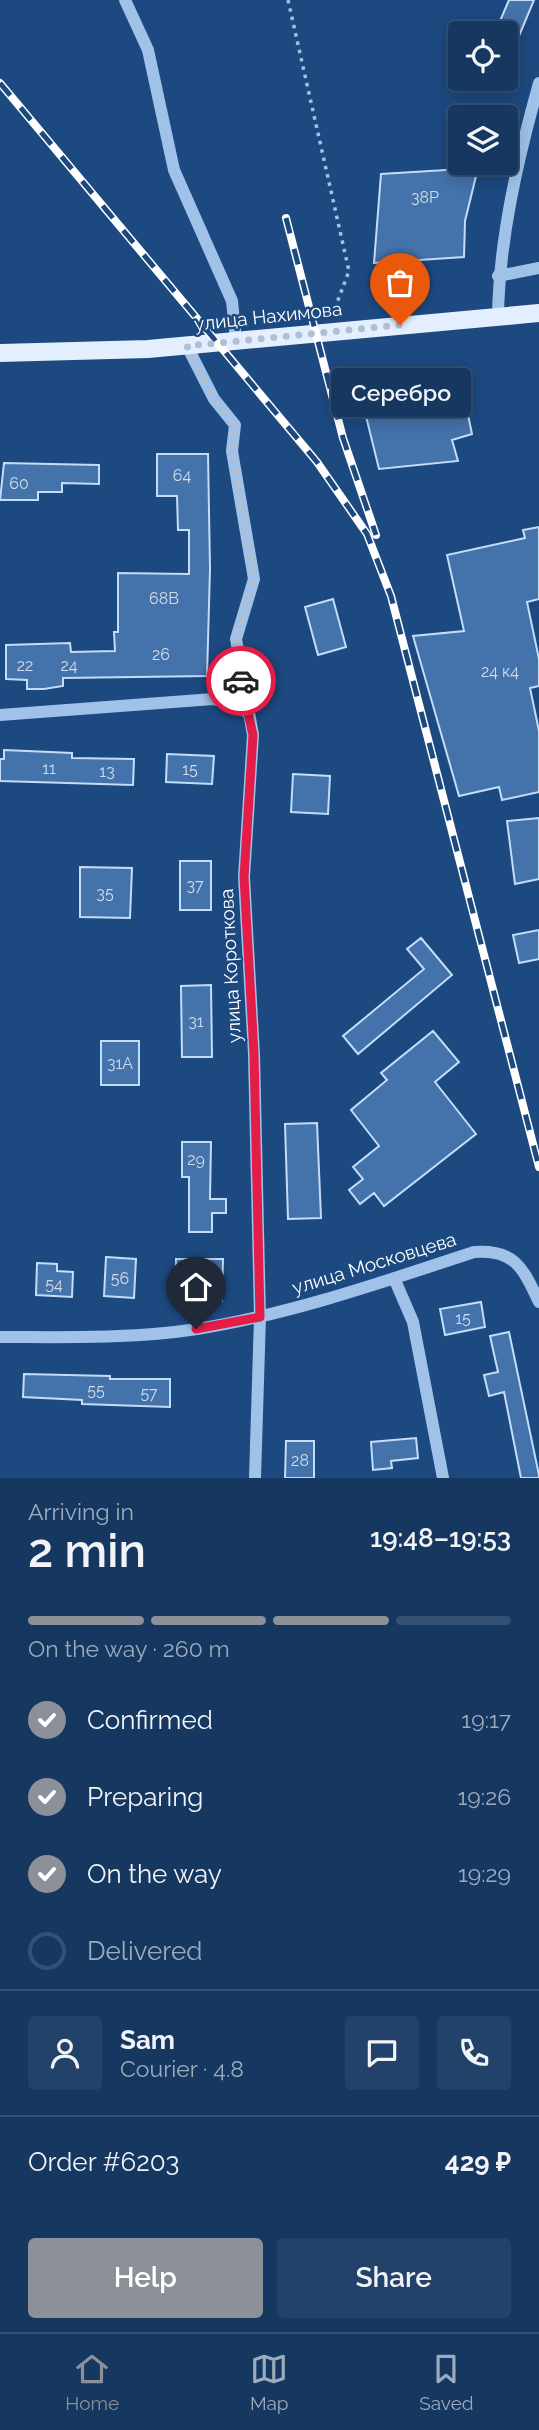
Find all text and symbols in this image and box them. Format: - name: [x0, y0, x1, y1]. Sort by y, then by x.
- map controls: [448, 21, 518, 175]
- button: locate: [448, 21, 518, 91]
- button: layers: [448, 105, 518, 175]
- house number: 38Р: [411, 188, 439, 207]
- pin: [370, 253, 430, 325]
- icon: bag: [381, 264, 419, 302]
- street label: улица Нахимова: [193, 297, 343, 335]
- callout: Серебро: [330, 367, 470, 416]
- text: Серебро: [351, 379, 451, 406]
- house number: 64: [173, 466, 191, 485]
- house number: 60: [9, 474, 29, 493]
- house number: 68В: [149, 589, 179, 608]
- house number: 26: [152, 645, 170, 664]
- courier: [206, 646, 276, 716]
- house number: 22: [17, 656, 33, 675]
- house number: 24: [60, 656, 78, 675]
- icon: car: [222, 662, 260, 700]
- house number: 24 к4: [481, 662, 519, 681]
- house number: 11: [42, 759, 56, 778]
- house number: 15: [182, 760, 198, 779]
- house number: 13: [99, 762, 115, 781]
- house number: 37: [186, 876, 204, 895]
- house number: 35: [96, 884, 114, 903]
- street label: улица Короткова: [215, 888, 245, 1044]
- house number: 31: [188, 1012, 204, 1031]
- house number: 31А: [107, 1054, 133, 1073]
- house number: 29: [187, 1150, 205, 1169]
- street label: улица Московцева: [289, 1228, 459, 1298]
- pin: [166, 1257, 226, 1329]
- icon: home: [177, 1268, 215, 1306]
- house number: 56: [111, 1269, 129, 1288]
- house number: 54: [45, 1275, 63, 1294]
- house number: 15: [455, 1309, 471, 1328]
- house number: 55: [87, 1381, 105, 1400]
- house number: 57: [140, 1384, 158, 1403]
- house number: 28: [291, 1451, 309, 1470]
- text: Arriving in: [28, 1498, 134, 1525]
- text: 19:48–19:53: [370, 1523, 511, 1553]
- text: 2 min: [28, 1524, 146, 1578]
- text: On the way · 260 m: [28, 1635, 230, 1662]
- icon: check: [28, 1701, 66, 1739]
- text: Confirmed: [87, 1705, 213, 1735]
- text: 19:17: [461, 1706, 511, 1733]
- icon: check: [28, 1778, 66, 1816]
- text: Preparing: [87, 1782, 203, 1812]
- text: 19:26: [458, 1783, 511, 1810]
- icon: check: [28, 1855, 66, 1893]
- text: On the way: [87, 1859, 222, 1889]
- text: 19:29: [458, 1860, 511, 1887]
- text: Delivered: [87, 1936, 202, 1966]
- button: person: [28, 2016, 102, 2090]
- button: chat: [345, 2016, 419, 2090]
- button: phone: [437, 2016, 511, 2090]
- text: Sam: [120, 2025, 175, 2055]
- text: Courier · 4.8: [120, 2055, 244, 2082]
- text: Order #6203: [28, 2147, 179, 2177]
- text: 429 ₽: [445, 2147, 511, 2177]
- button: Help: [28, 2238, 263, 2318]
- button: Share: [277, 2238, 511, 2318]
- tab: Home: [65, 2350, 119, 2414]
- tab: Map: [250, 2350, 289, 2414]
- tab: Saved: [419, 2350, 474, 2414]

